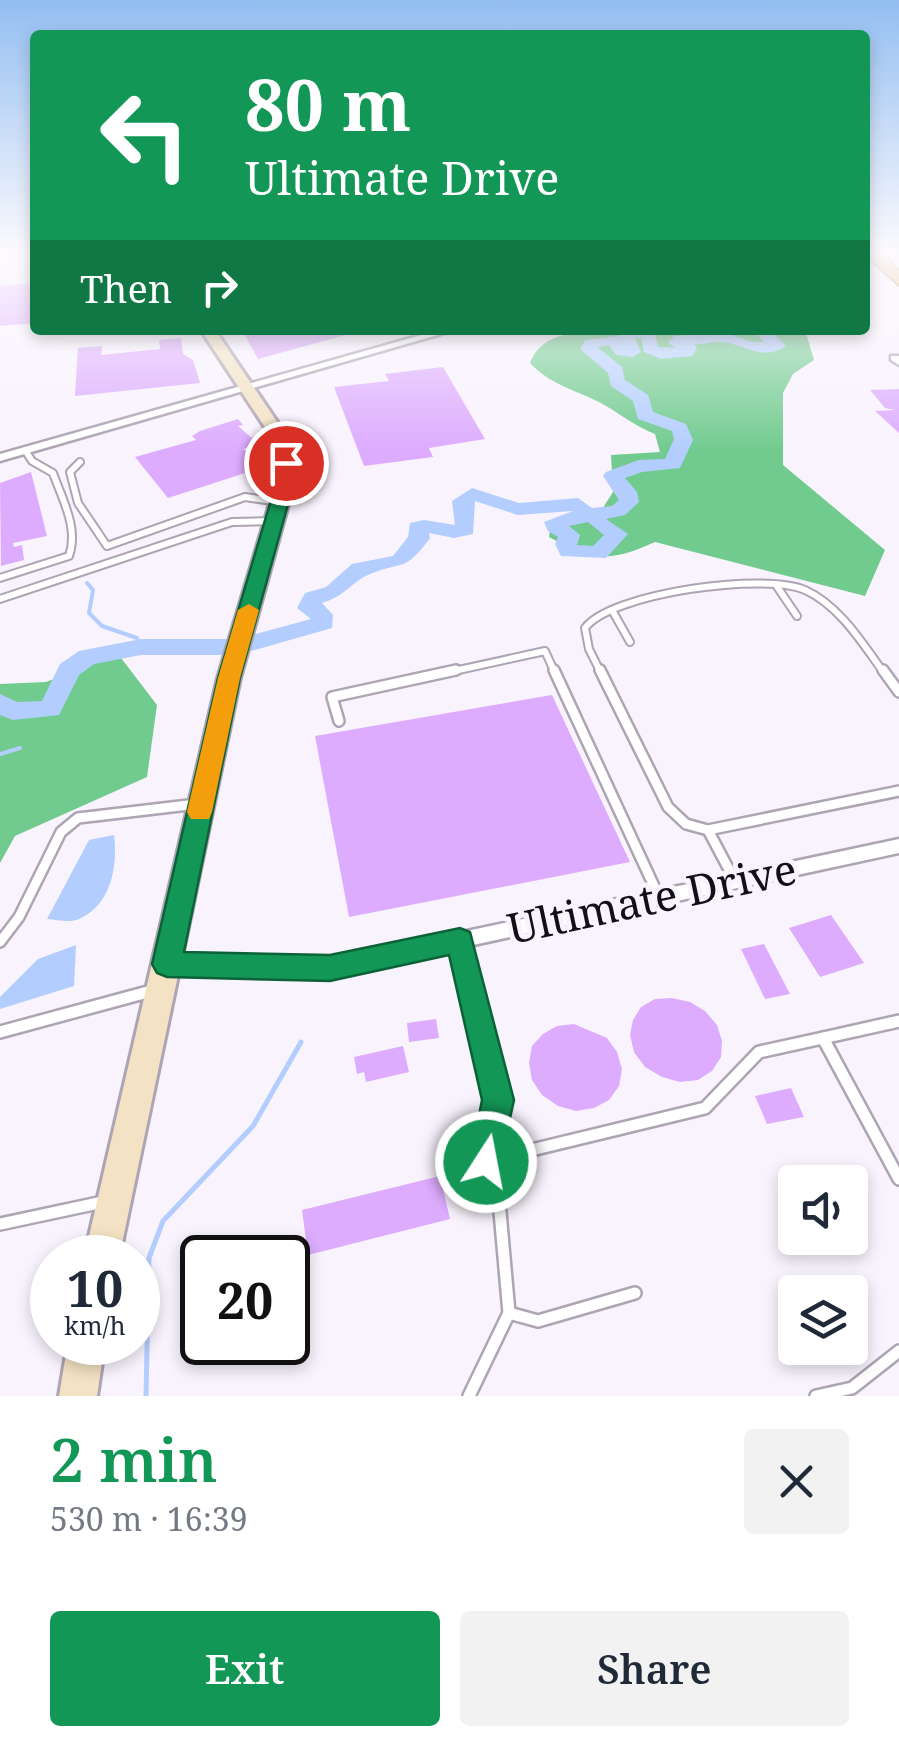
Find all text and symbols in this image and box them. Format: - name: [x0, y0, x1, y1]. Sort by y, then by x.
- text: 80 m: [245, 56, 411, 152]
- icon: left: [80, 70, 210, 200]
- text: Ultimate Drive: [245, 147, 559, 208]
- icon: right: [192, 260, 247, 315]
- text: Then: [80, 262, 172, 314]
- pin: [244, 421, 329, 506]
- icon: arrive: [259, 436, 314, 491]
- street label: Ultimate Drive: [502, 839, 801, 956]
- position arrow: [434, 1110, 538, 1214]
- map controls: [778, 1165, 868, 1365]
- button: sound: [778, 1165, 868, 1255]
- speed limit sign: 20: [180, 1235, 310, 1365]
- text: 10: [67, 1254, 123, 1322]
- button: layers: [778, 1275, 868, 1365]
- text: km/h: [64, 1308, 126, 1342]
- text: 2 min: [50, 1418, 218, 1500]
- button: close: [744, 1429, 849, 1534]
- text: 530 m · 16:39: [50, 1497, 248, 1540]
- button: Exit: [50, 1611, 440, 1726]
- button: Share: [460, 1611, 849, 1726]

